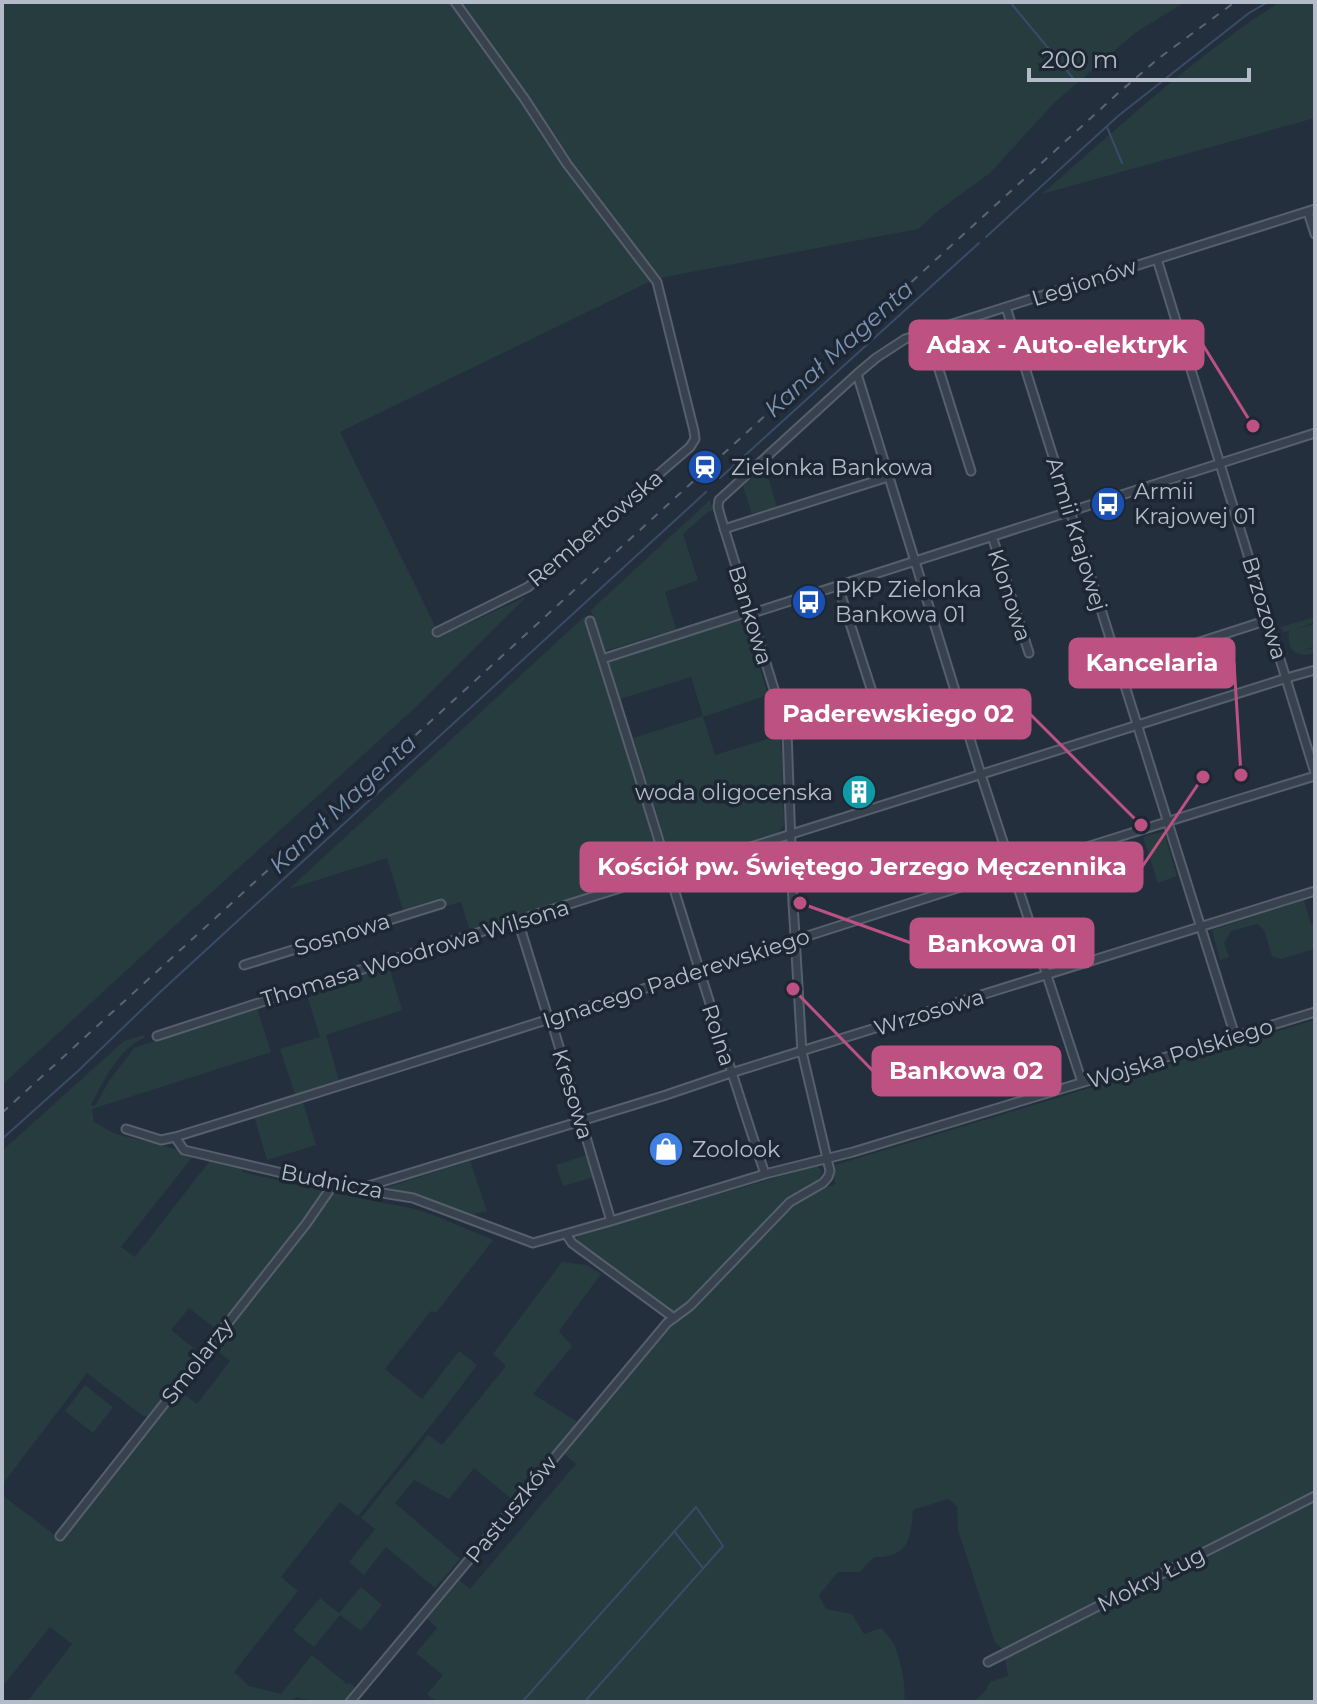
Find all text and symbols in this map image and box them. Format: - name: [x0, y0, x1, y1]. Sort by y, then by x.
- scale bar: [1029, 32, 1249, 82]
- text: 200 m: [1041, 45, 1118, 74]
- street label: Legionów: [1028, 253, 1141, 312]
- water label: Kanał Magenta: [758, 274, 919, 423]
- callout: Adax - Auto-elektryk: [910, 321, 1203, 369]
- text: Adax - Auto-elektryk: [925, 330, 1188, 359]
- station icon: Zielonka Bankowa: [686, 448, 724, 486]
- place label: Zielonka Bankowa: [731, 454, 933, 481]
- street label: Armii Krajowej: [1040, 454, 1113, 614]
- street label: Rembertowska: [522, 464, 668, 593]
- place label: Armii Krajowej 01: [1134, 478, 1256, 530]
- bus stop icon: Armii Krajowej 01: [1089, 485, 1127, 523]
- street label: Klonowa: [982, 546, 1037, 645]
- street label: Brzozowa: [1236, 553, 1293, 663]
- street label: Bankowa: [723, 562, 778, 668]
- place label: PKP Zielonka Bankowa 01: [835, 576, 982, 628]
- bus stop icon: PKP Zielonka Bankowa 01: [790, 583, 828, 621]
- callout: Kancelaria: [1070, 639, 1234, 687]
- text: Kancelaria: [1086, 648, 1218, 677]
- callout: Paderewskiego 02: [766, 690, 1030, 738]
- text: Paderewskiego 02: [782, 699, 1014, 728]
- water label: Kanał Magenta: [263, 728, 422, 879]
- building icon: woda oligocenska: [840, 773, 878, 811]
- place label: woda oligocenska: [635, 779, 833, 806]
- callout: Kościół pw. Świętego Jerzego Męczennika: [581, 843, 1142, 891]
- text: Kościół pw. Świętego Jerzego Męczennika: [597, 852, 1127, 881]
- street label: Thomasa Woodrowa Wilsona: [258, 894, 572, 1013]
- street label: Sosnowa: [291, 907, 393, 962]
- callout: Bankowa 01: [911, 919, 1093, 967]
- street label: Ignacego Paderewskiego: [539, 923, 813, 1034]
- text: Bankowa 01: [927, 929, 1077, 958]
- street label: Wrzosowa: [871, 983, 987, 1042]
- street label: Rolna: [696, 1001, 741, 1070]
- street label: Wojska Polskiego: [1084, 1012, 1276, 1095]
- street label: Kresowa: [546, 1046, 599, 1143]
- callout: Bankowa 02: [873, 1047, 1060, 1095]
- text: Bankowa 02: [889, 1056, 1043, 1085]
- shop icon: Zoolook: [647, 1130, 685, 1168]
- place label: Zoolook: [692, 1136, 781, 1163]
- street label: Budnicza: [279, 1158, 385, 1205]
- street label: Smolarzy: [156, 1313, 239, 1409]
- street label: Pastuszków: [460, 1450, 563, 1568]
- street label: Mokry Ług: [1093, 1541, 1209, 1618]

